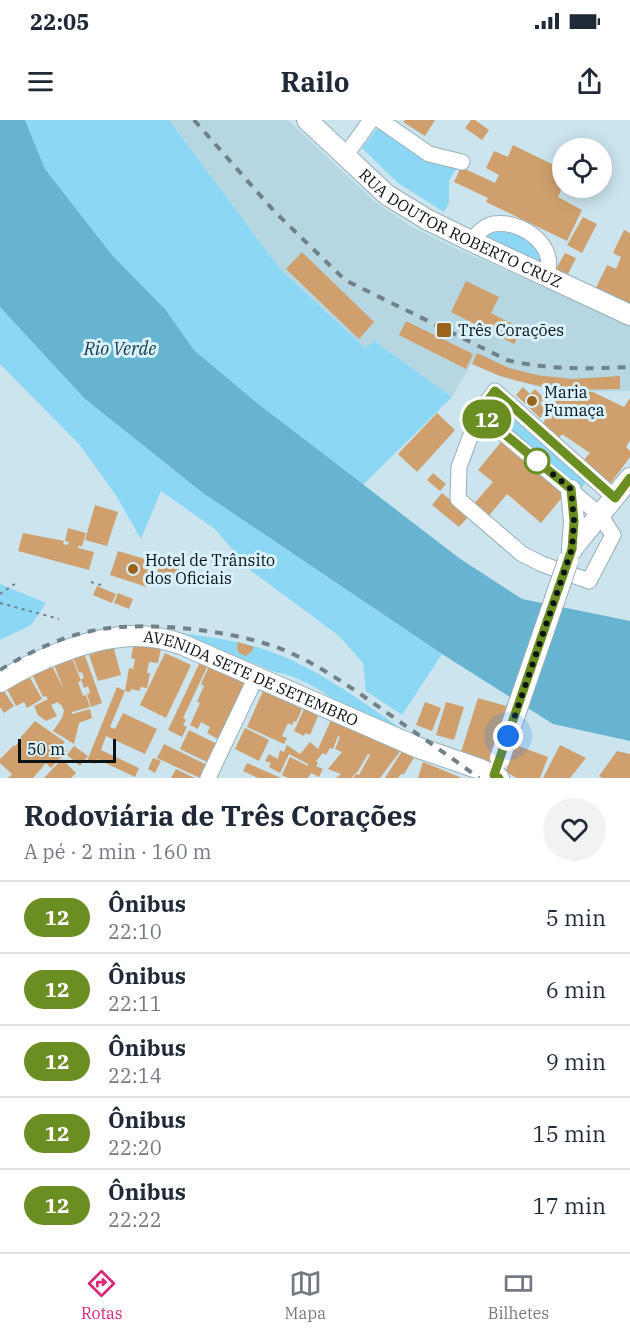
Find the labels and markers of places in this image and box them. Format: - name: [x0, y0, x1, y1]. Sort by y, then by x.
- place label: Três Corações: [458, 320, 564, 340]
- marker: Três Corações: [435, 321, 453, 339]
- place label: Maria Fumaça: [544, 382, 605, 420]
- marker: Maria Fumaça: [525, 394, 539, 408]
- unlabelled marker: [524, 448, 550, 474]
- place label: Hotel de Trânsito dos Oficiais: [145, 550, 275, 588]
- marker: Hotel de Trânsito dos Oficiais: [126, 562, 140, 576]

